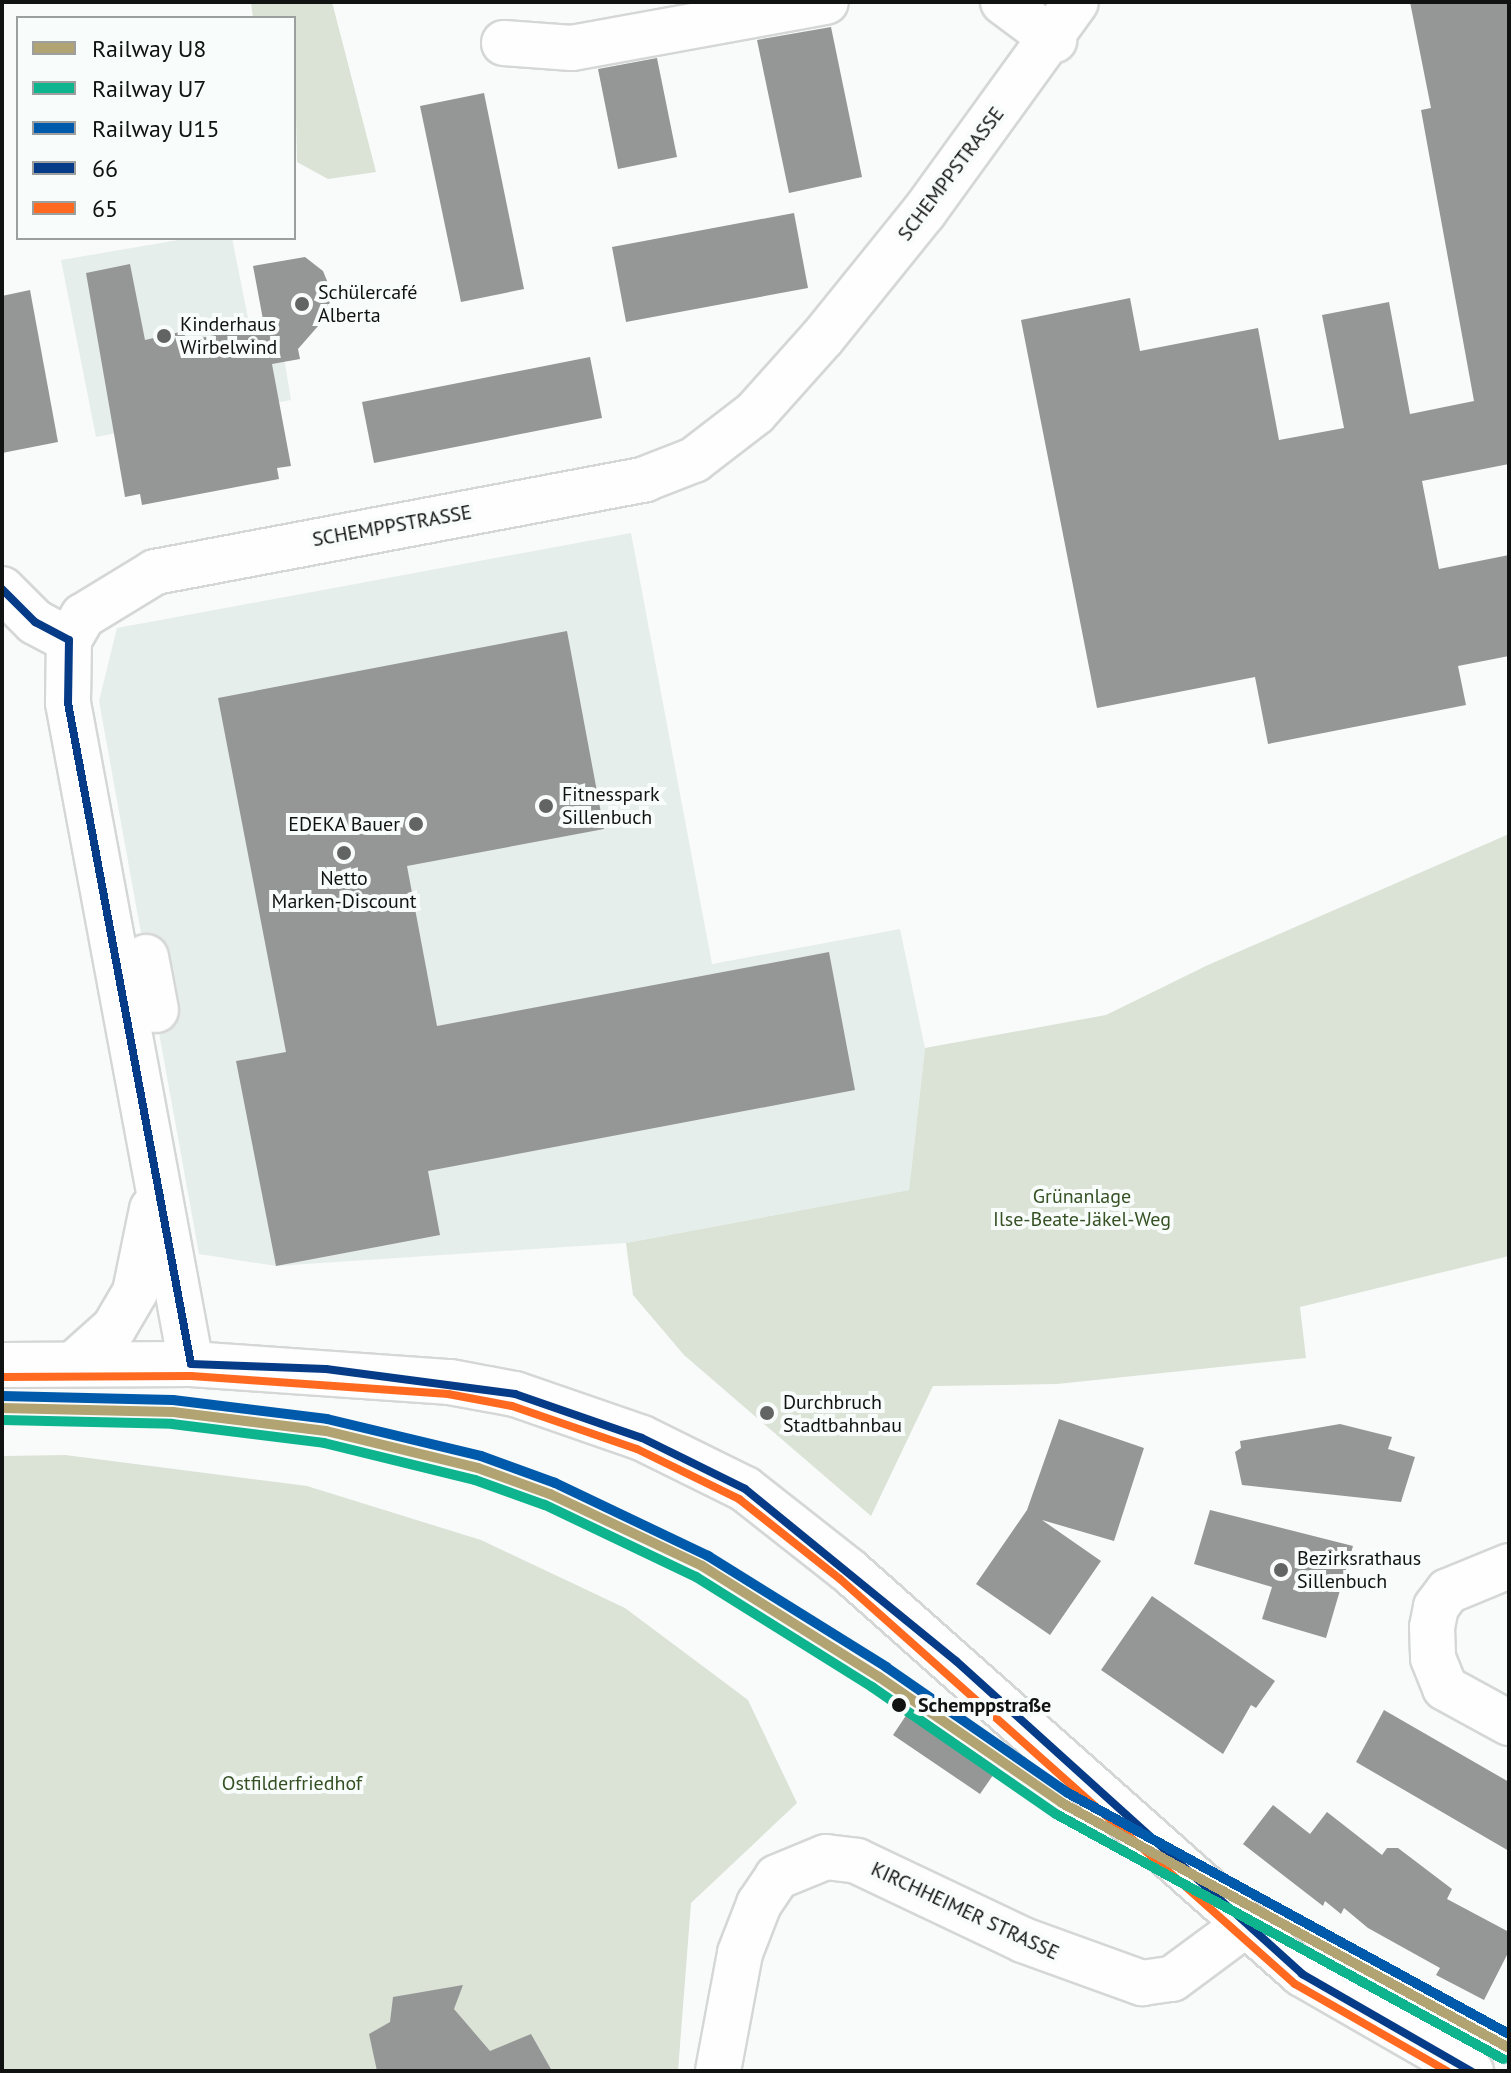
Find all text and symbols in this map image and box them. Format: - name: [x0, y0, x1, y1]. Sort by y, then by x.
- legend: [16, 16, 296, 240]
- text: Railway U8: [92, 33, 206, 64]
- text: Railway U7: [92, 73, 206, 104]
- street label: SCHEMPPSTRASSE: [893, 102, 1009, 246]
- text: Railway U15: [92, 113, 219, 144]
- text: 66: [92, 153, 118, 184]
- text: 65: [92, 193, 118, 224]
- place label: Schülercafé Alberta: [318, 280, 417, 327]
- marker: Schülercafé Alberta: [293, 295, 311, 313]
- place label: Kinderhaus Wirbelwind: [180, 312, 277, 359]
- marker: Kinderhaus Wirbelwind: [155, 327, 173, 345]
- street label: SCHEMPPSTRASSE: [311, 500, 473, 552]
- place label: Fitnesspark Sillenbuch: [562, 782, 660, 829]
- marker: Fitnesspark Sillenbuch: [537, 797, 555, 815]
- place label: EDEKA Bauer: [288, 812, 400, 836]
- marker: EDEKA Bauer: [407, 815, 425, 833]
- marker: Netto Marken-Discount: [335, 844, 353, 862]
- place label: Netto Marken-Discount: [272, 866, 416, 913]
- park label: Grünanlage Ilse-Beate-Jäkel-Weg: [993, 1184, 1171, 1231]
- place label: Durchbruch Stadtbahnbau: [783, 1390, 902, 1437]
- marker: Durchbruch Stadtbahnbau: [758, 1404, 776, 1422]
- place label: Bezirksrathaus Sillenbuch: [1297, 1546, 1421, 1593]
- marker: Bezirksrathaus Sillenbuch: [1272, 1561, 1290, 1579]
- marker: Schemppstraße: [887, 1693, 911, 1717]
- place label: Schemppstraße: [918, 1693, 1051, 1717]
- park label: Ostfilderfriedhof: [222, 1771, 362, 1795]
- street label: KIRCHHEIMER STRASSE: [867, 1857, 1063, 1965]

